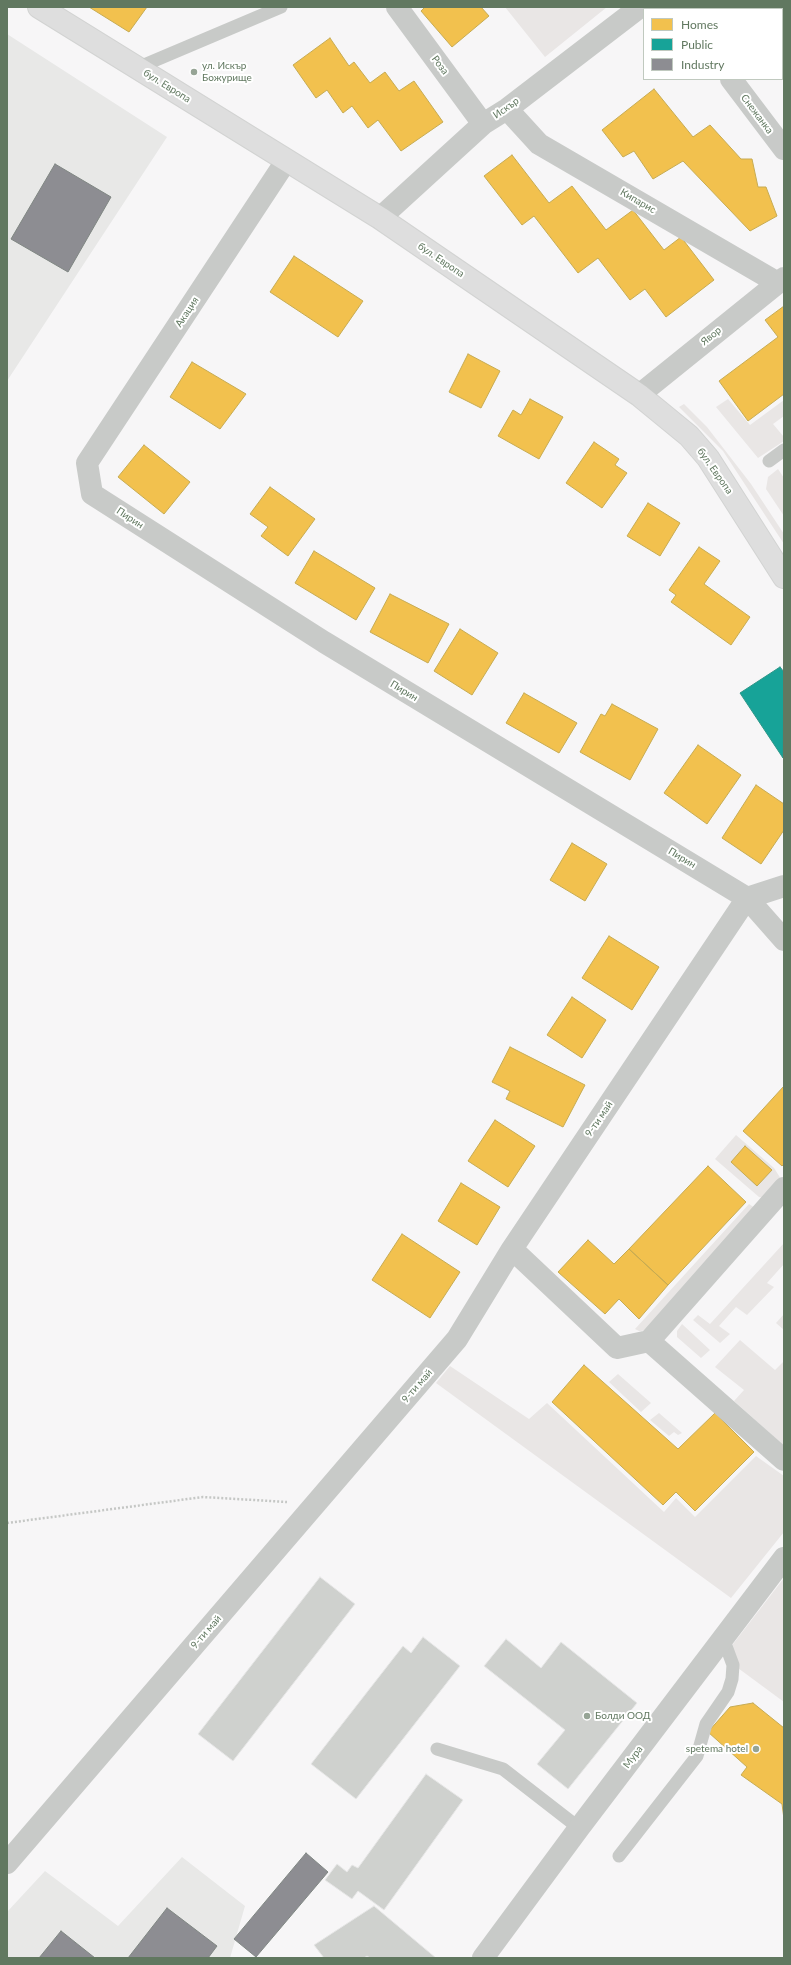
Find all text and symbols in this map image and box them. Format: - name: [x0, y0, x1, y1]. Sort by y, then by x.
- legend: [643, 8, 783, 80]
- text: Homes: [681, 17, 718, 32]
- text: Public: [681, 37, 713, 52]
- street label: Роза: [429, 53, 451, 77]
- text: Industry: [681, 57, 724, 72]
- place label: ул. Искър Божурище: [202, 60, 252, 84]
- street label: бул. Европа: [141, 67, 193, 105]
- marker: ул. Искър Божурище: [189, 67, 199, 77]
- street label: Снежанка: [738, 92, 776, 136]
- street label: Искър: [491, 95, 521, 121]
- street label: Кипарис: [618, 186, 658, 216]
- street label: бул. Европа: [415, 240, 467, 280]
- street label: Акация: [173, 295, 201, 329]
- street label: Явор: [698, 324, 724, 348]
- street label: бул. Европа: [695, 446, 735, 496]
- street label: Пирин: [114, 505, 146, 531]
- street label: Пирин: [388, 678, 420, 704]
- street label: Пирин: [666, 845, 698, 871]
- street label: 9-ти май: [583, 1099, 615, 1139]
- street label: 9-ти май: [399, 1367, 435, 1405]
- street label: 9-ти май: [188, 1613, 224, 1651]
- place label: Болди ООД: [595, 1710, 651, 1722]
- marker: Болди ООД: [582, 1711, 592, 1721]
- street label: Мура: [621, 1743, 645, 1771]
- place label: spetema hotel: [686, 1743, 748, 1755]
- marker: spetema hotel: [751, 1744, 761, 1754]

